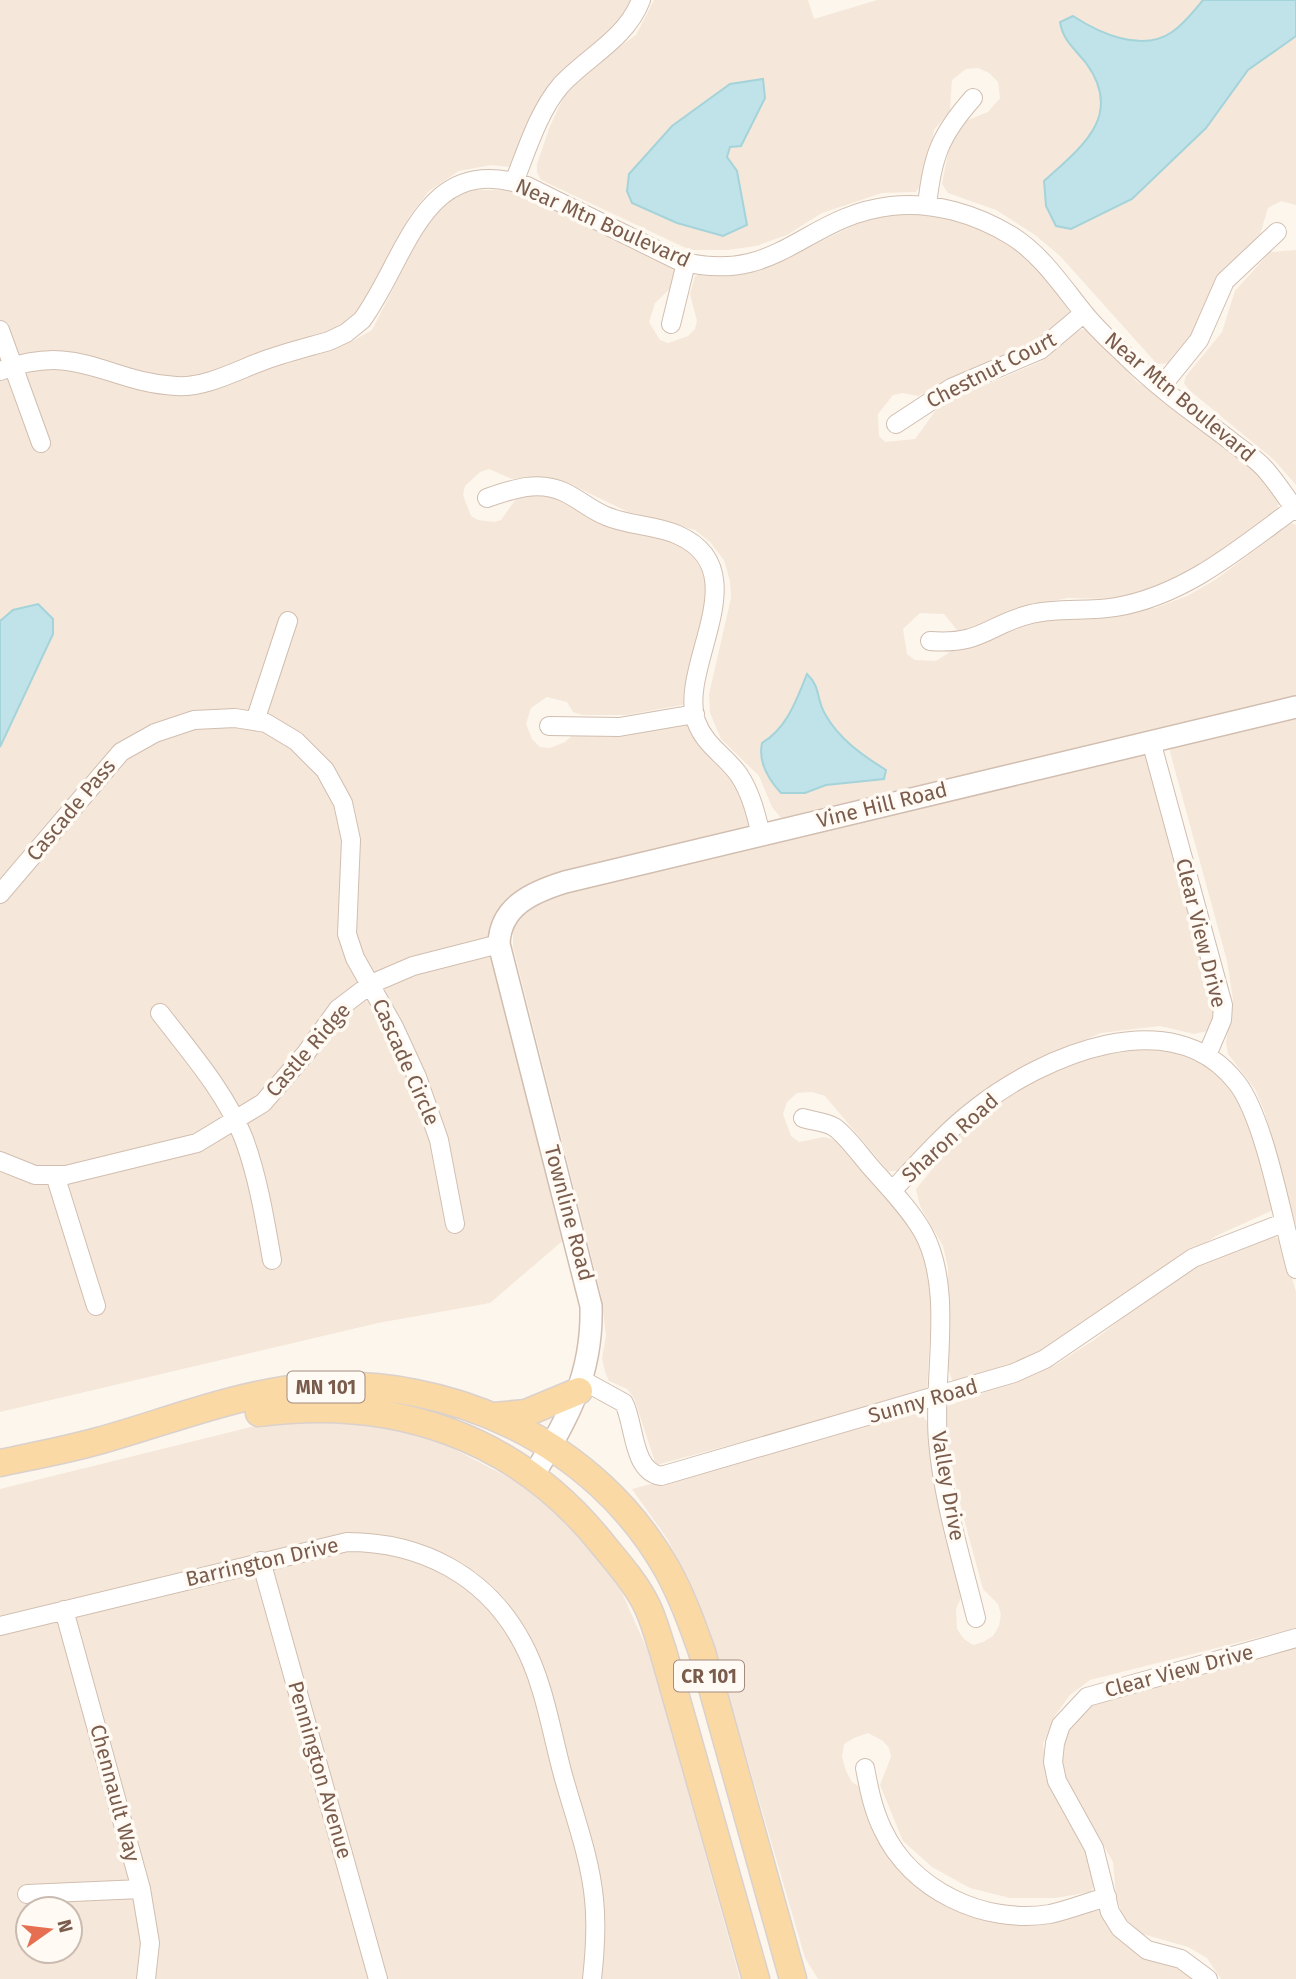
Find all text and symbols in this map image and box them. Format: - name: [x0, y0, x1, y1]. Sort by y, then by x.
- street label: Near Mtn Boulevard: [512, 173, 694, 273]
- street label: Chestnut Court: [922, 326, 1060, 414]
- street label: Near Mtn Boulevard: [1099, 326, 1261, 468]
- street label: Cascade Pass: [21, 754, 121, 866]
- street label: Vine Hill Road: [814, 776, 950, 834]
- street label: Clear View Drive: [1170, 856, 1232, 1010]
- street label: Cascade Circle: [366, 995, 446, 1129]
- street label: Castle Ridge: [260, 998, 356, 1102]
- street label: Sharon Road: [896, 1088, 1004, 1188]
- street label: Townline Road: [538, 1142, 600, 1284]
- road number: MN 101: [288, 1372, 364, 1402]
- street label: Sunny Road: [865, 1373, 981, 1429]
- street label: Valley Drive: [926, 1429, 970, 1543]
- street label: Barrington Drive: [183, 1532, 341, 1592]
- street label: Clear View Drive: [1102, 1639, 1256, 1703]
- road number: CR 101: [674, 1660, 744, 1692]
- street label: Pennington Avenue: [282, 1678, 358, 1862]
- street label: Chennault Way: [84, 1722, 146, 1865]
- north arrow: [14, 1895, 84, 1965]
- text: N: [52, 1917, 78, 1935]

